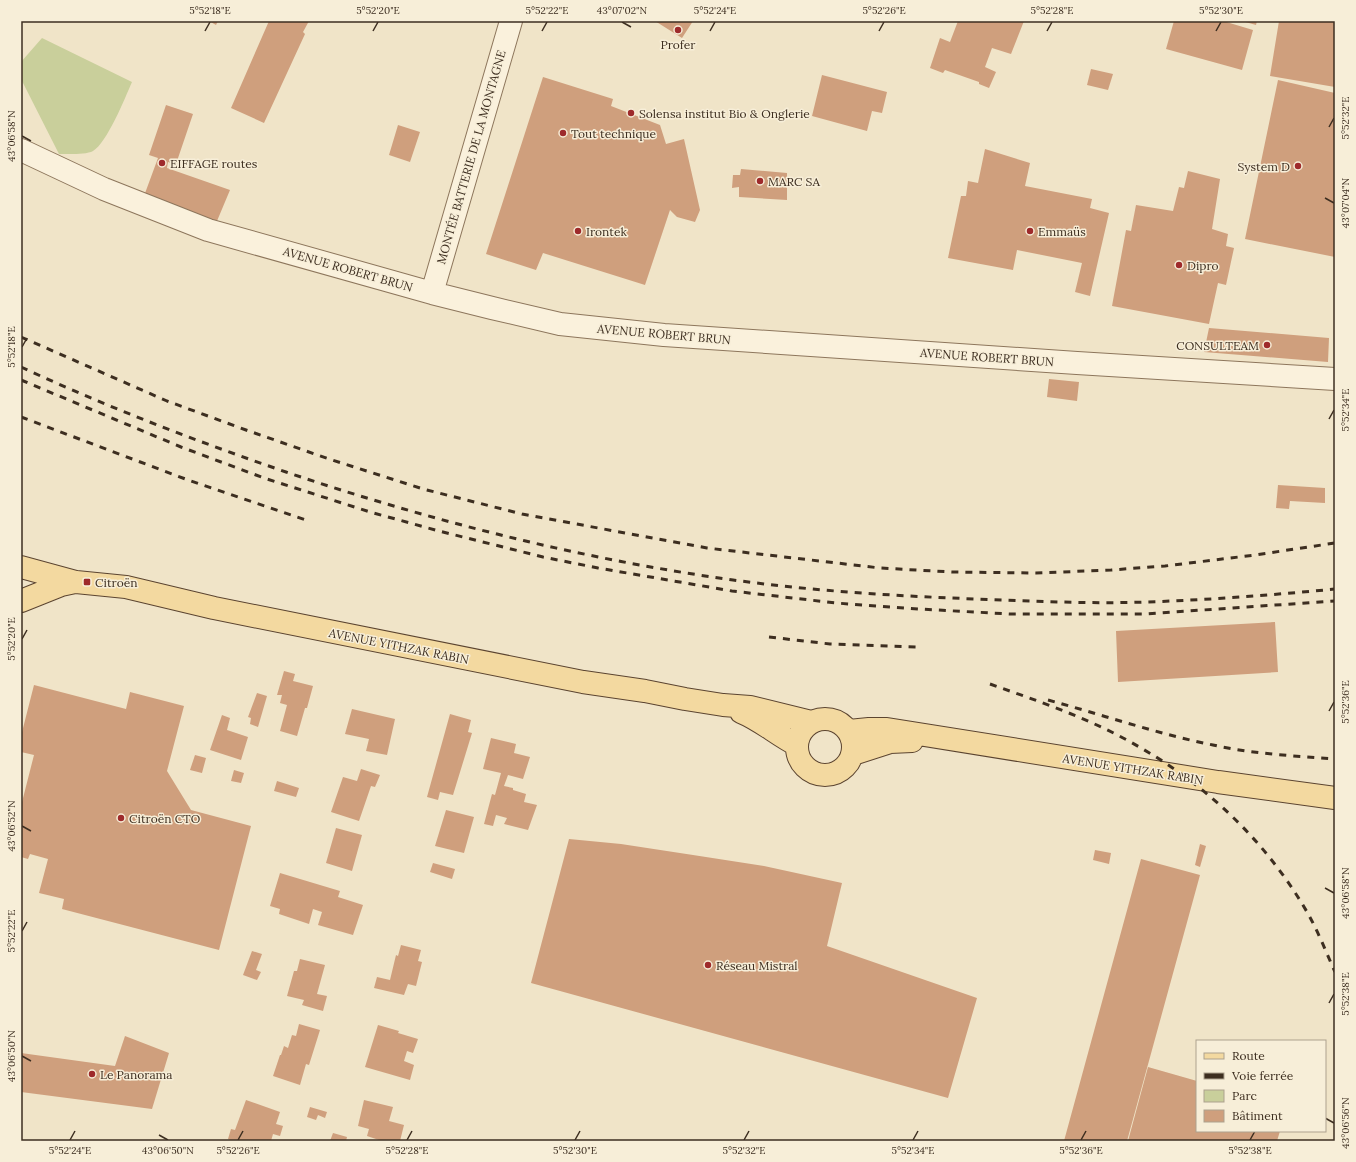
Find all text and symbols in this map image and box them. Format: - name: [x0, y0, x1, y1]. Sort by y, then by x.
- text: 5°52'18"E: [189, 4, 231, 17]
- text: 5°52'20"E: [356, 4, 400, 17]
- text: 5°52'22"E: [526, 4, 568, 17]
- text: 43°07'02"N: [597, 4, 648, 17]
- text: 5°52'24"E: [694, 4, 736, 17]
- text: 5°52'26"E: [862, 4, 906, 17]
- text: 5°52'28"E: [1030, 4, 1074, 17]
- text: 5°52'30"E: [1199, 4, 1243, 17]
- marker: Profer: [673, 25, 683, 35]
- place label: Profer: [660, 37, 696, 52]
- street label: MONTÉE BATTERIE DE LA MONTAGNE: [433, 48, 509, 266]
- text: 5°52'32"E: [1339, 96, 1352, 140]
- place label: Solensa institut Bio & Onglerie: [639, 106, 810, 121]
- marker: Solensa institut Bio & Onglerie: [626, 108, 636, 118]
- text: 43°06'58"N: [5, 110, 18, 162]
- place label: Tout technique: [571, 126, 656, 141]
- marker: Tout technique: [558, 128, 568, 138]
- place label: EIFFAGE routes: [170, 156, 258, 171]
- marker: EIFFAGE routes: [157, 158, 167, 168]
- place label: System D: [1237, 159, 1290, 174]
- marker: System D: [1293, 161, 1303, 171]
- place label: MARC SA: [768, 174, 820, 189]
- marker: MARC SA: [755, 176, 765, 186]
- text: 43°07'04"N: [1339, 177, 1352, 228]
- place label: Irontek: [586, 224, 627, 239]
- place label: Emmaüs: [1038, 224, 1086, 239]
- marker: Irontek: [573, 226, 583, 236]
- marker: Emmaüs: [1025, 226, 1035, 236]
- street label: AVENUE ROBERT BRUN: [280, 243, 415, 295]
- place label: Dipro: [1187, 258, 1219, 273]
- marker: Dipro: [1174, 260, 1184, 270]
- street label: AVENUE ROBERT BRUN: [595, 321, 732, 347]
- text: 5°52'18"E: [5, 326, 18, 368]
- place label: CONSULTEAM: [1176, 338, 1259, 353]
- marker: CONSULTEAM: [1262, 340, 1272, 350]
- street label: AVENUE ROBERT BRUN: [919, 345, 1055, 369]
- text: 5°52'34"E: [1339, 389, 1352, 431]
- place label: Citroën: [95, 575, 138, 590]
- marker: Citroën: [82, 577, 92, 587]
- text: 5°52'20"E: [5, 617, 18, 661]
- street label: AVENUE YITHZAK RABIN: [327, 625, 470, 667]
- text: 5°52'36"E: [1339, 680, 1352, 724]
- street label: AVENUE YITHZAK RABIN: [1061, 750, 1204, 788]
- text: 43°06'52"N: [5, 800, 18, 852]
- place label: Citroën CTO: [129, 811, 200, 826]
- marker: Citroën CTO: [116, 813, 126, 823]
- text: 43°06'58"N: [1339, 867, 1352, 919]
- text: 5°52'22"E: [5, 910, 18, 952]
- place label: Réseau Mistral: [716, 958, 798, 973]
- marker: Réseau Mistral: [703, 960, 713, 970]
- text: 5°52'38"E: [1339, 972, 1352, 1016]
- text: 43°06'50"N: [5, 1030, 18, 1082]
- legend: [1196, 1040, 1326, 1132]
- text: Route: [1232, 1048, 1265, 1063]
- place label: Le Panorama: [100, 1067, 173, 1082]
- text: Voie ferrée: [1231, 1068, 1294, 1083]
- marker: Le Panorama: [87, 1069, 97, 1079]
- text: Parc: [1232, 1088, 1257, 1103]
- text: 43°06'56"N: [1339, 1097, 1352, 1149]
- text: Bâtiment: [1232, 1108, 1283, 1123]
- text: 5°52'24"E: [49, 1144, 91, 1157]
- text: 43°06'50"N: [142, 1144, 194, 1157]
- text: 5°52'26"E: [216, 1144, 260, 1157]
- text: 5°52'28"E: [385, 1144, 429, 1157]
- text: 5°52'30"E: [553, 1144, 597, 1157]
- text: 5°52'32"E: [722, 1144, 766, 1157]
- text: 5°52'34"E: [892, 1144, 934, 1157]
- text: 5°52'36"E: [1059, 1144, 1103, 1157]
- text: 5°52'38"E: [1228, 1144, 1272, 1157]

